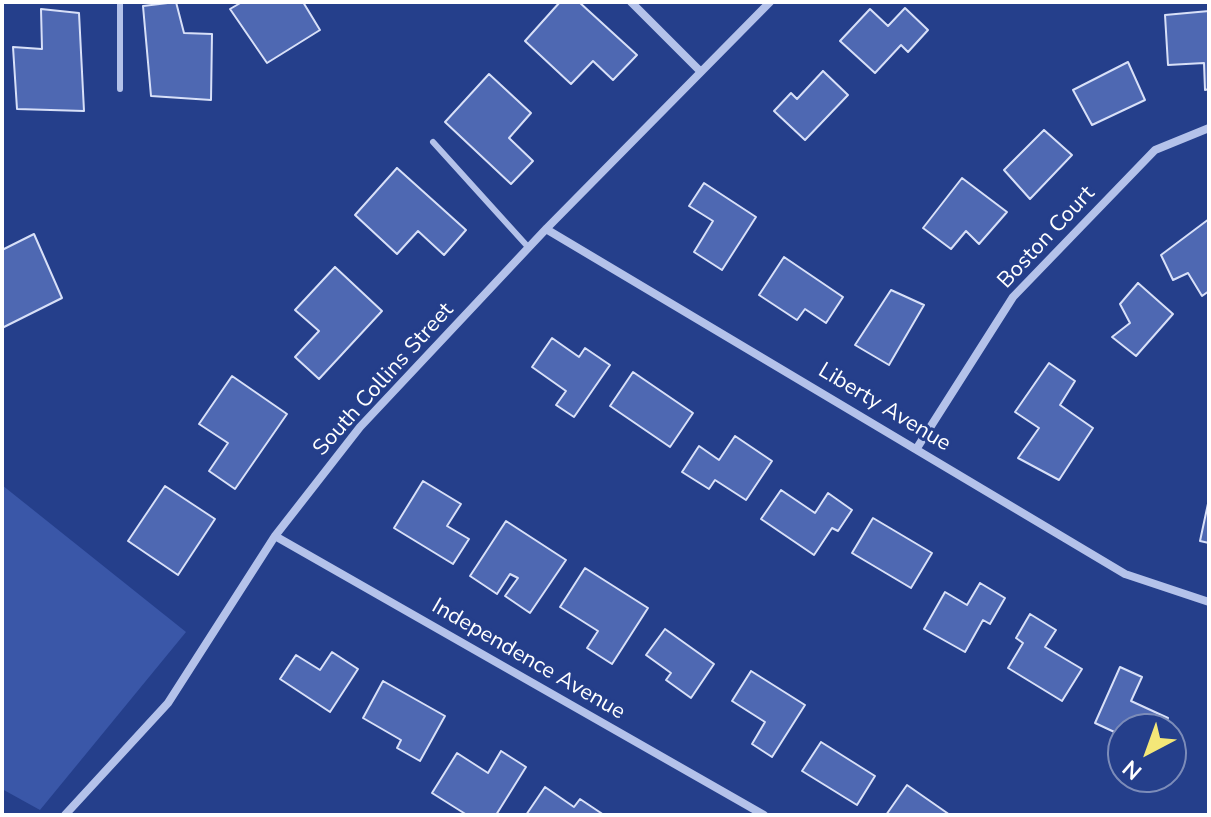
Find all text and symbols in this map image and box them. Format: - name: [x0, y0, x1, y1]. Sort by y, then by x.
- street label: Boston Court: [993, 181, 1101, 295]
- street label: South Collins Street: [308, 298, 460, 462]
- street label: Liberty Avenue: [813, 358, 955, 458]
- street label: Independence Avenue: [427, 594, 629, 726]
- north arrow: [1107, 713, 1187, 793]
- text: N: [1117, 753, 1149, 786]

